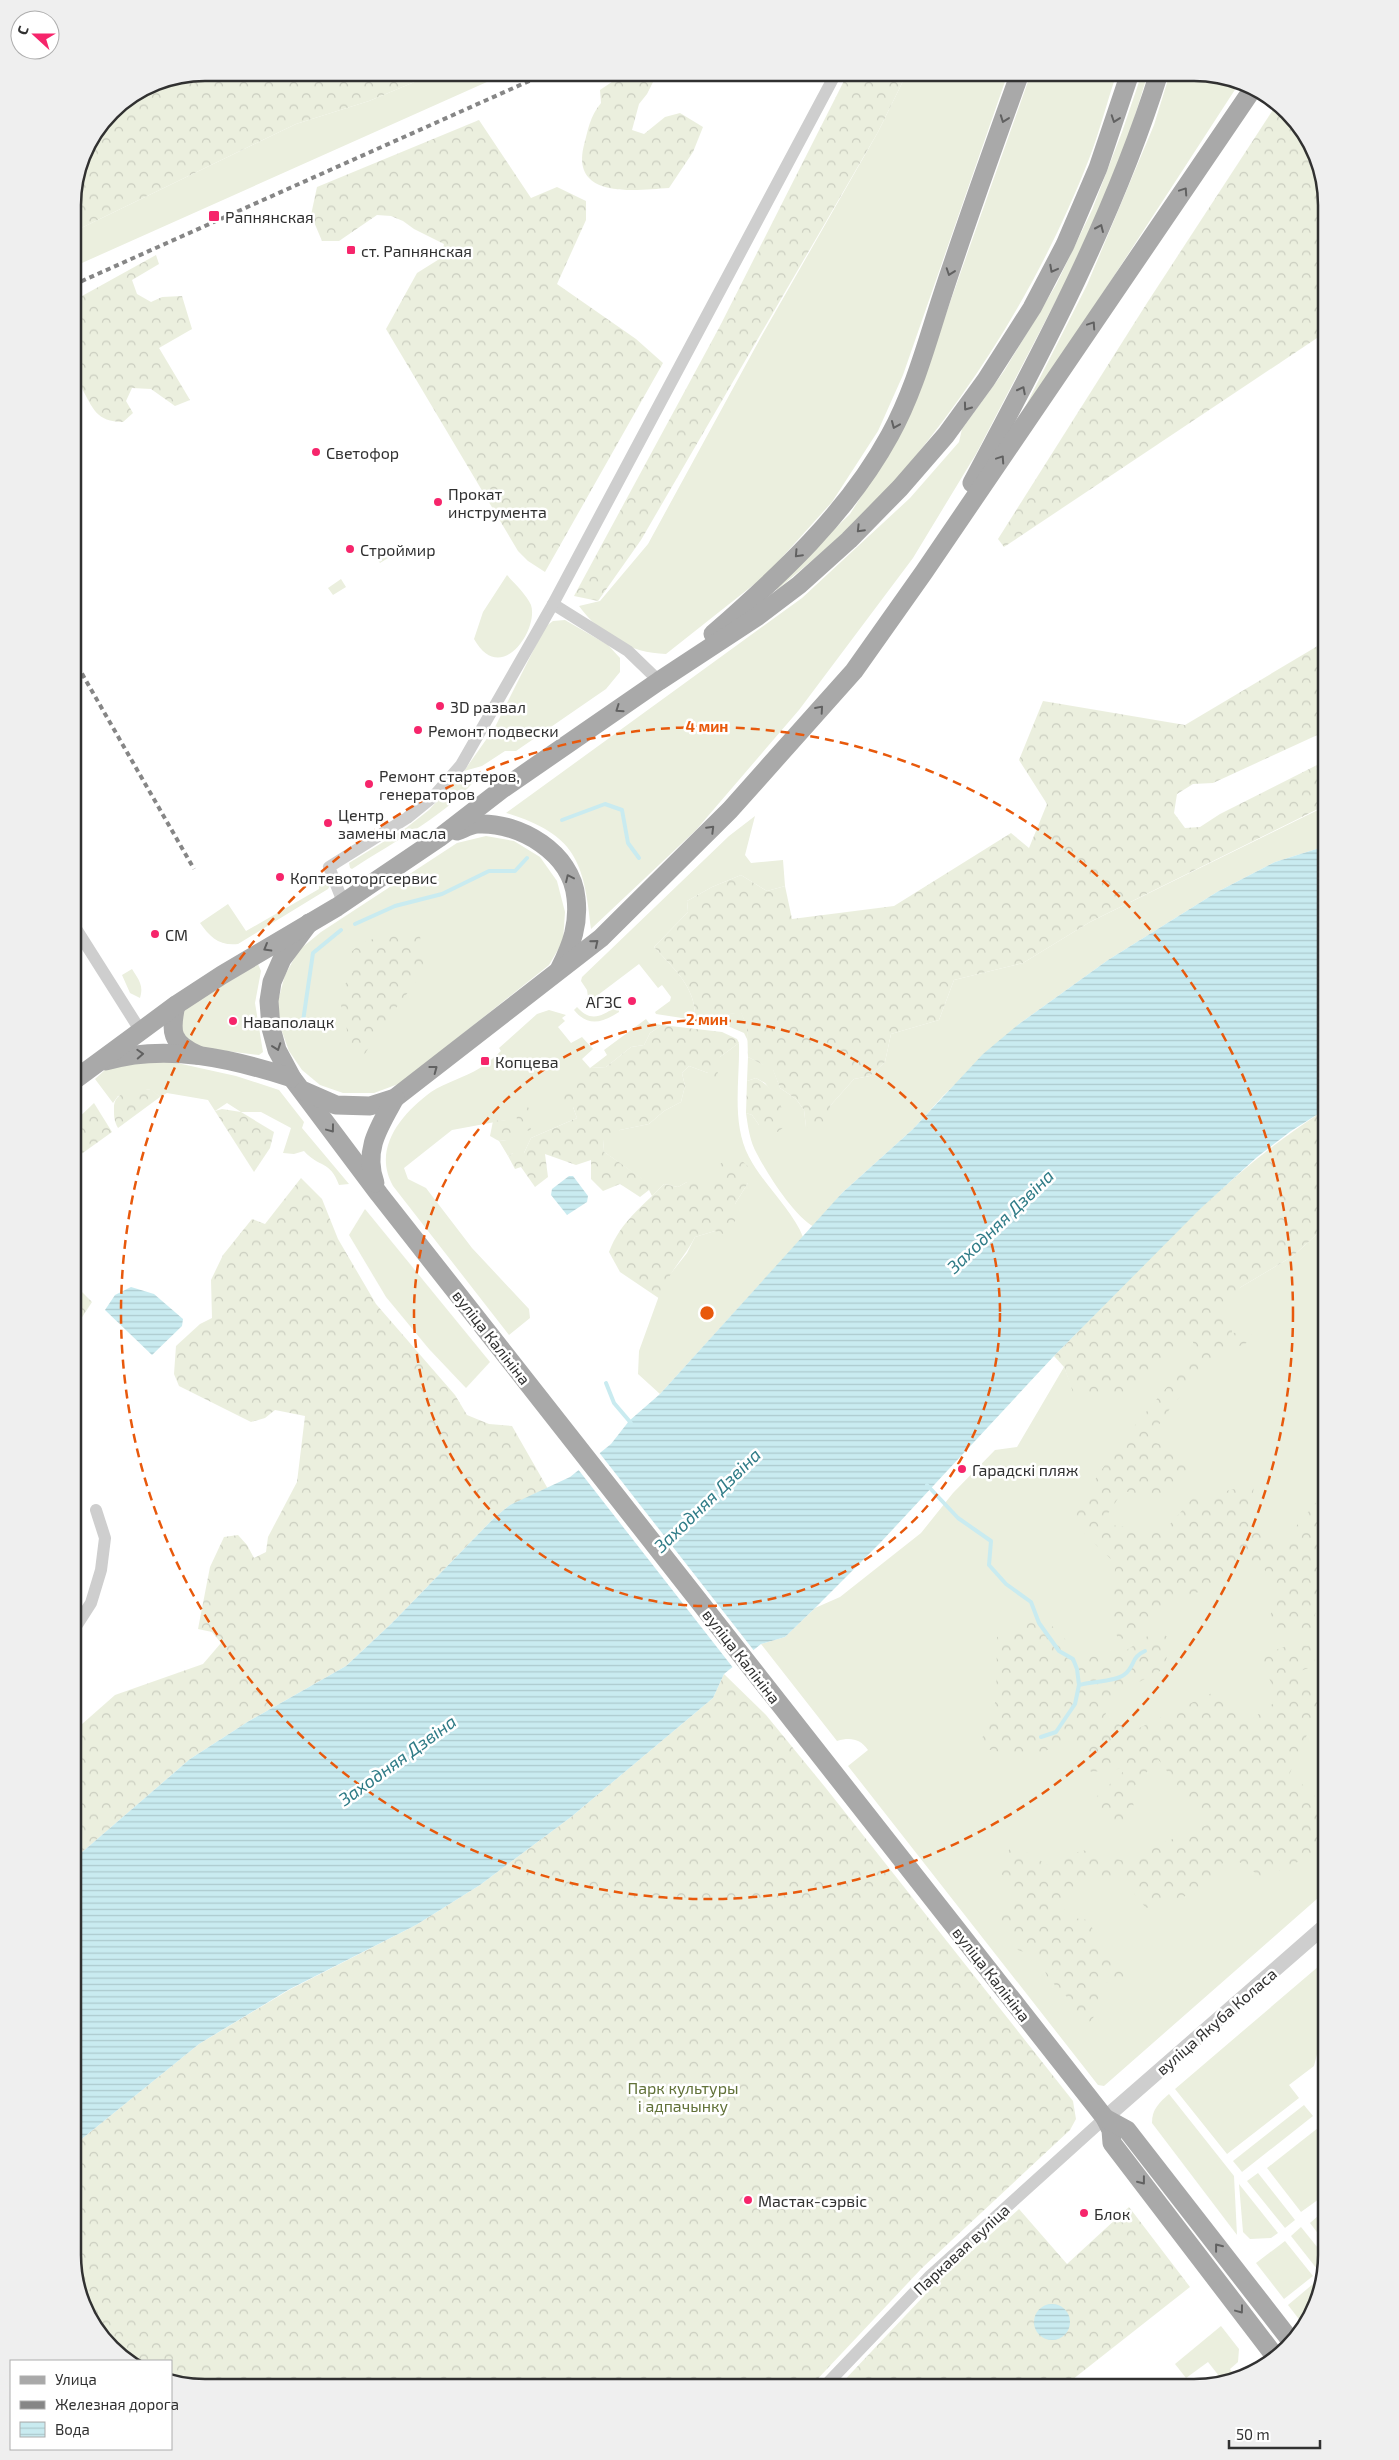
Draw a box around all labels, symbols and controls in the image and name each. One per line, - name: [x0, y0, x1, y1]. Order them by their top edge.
- north arrow: [10, 10, 60, 60]
- text: С: [13, 23, 32, 37]
- one-way arrow: [1000, 114, 1010, 122]
- one-way arrow: [1111, 114, 1121, 123]
- one-way arrow: [1178, 187, 1187, 196]
- place label: Рапнянская: [225, 207, 314, 226]
- marker: Рапнянская: [207, 209, 221, 223]
- one-way arrow: [1093, 224, 1104, 233]
- place label: ст. Рапнянская: [361, 241, 472, 260]
- marker: ст. Рапнянская: [345, 244, 357, 256]
- one-way arrow: [1049, 264, 1059, 273]
- one-way arrow: [946, 267, 956, 276]
- one-way arrow: [1086, 321, 1095, 331]
- one-way arrow: [1016, 386, 1026, 395]
- one-way arrow: [964, 401, 972, 410]
- one-way arrow: [890, 420, 901, 429]
- place label: Светофор: [326, 443, 399, 462]
- marker: Светофор: [310, 446, 322, 458]
- one-way arrow: [995, 456, 1004, 465]
- place label: Прокат инструмента: [448, 484, 547, 522]
- marker: Прокат инструмента: [432, 496, 444, 508]
- one-way arrow: [857, 523, 866, 532]
- place label: Строймир: [360, 540, 436, 559]
- marker: Строймир: [344, 543, 356, 555]
- one-way arrow: [795, 549, 804, 558]
- place label: 3D развал: [450, 697, 526, 716]
- marker: 3D развал: [434, 700, 446, 712]
- one-way arrow: [615, 703, 625, 712]
- one-way arrow: [814, 705, 823, 714]
- text: 4 мин: [686, 717, 728, 735]
- place label: Ремонт подвески: [428, 721, 559, 740]
- marker: Ремонт подвески: [412, 724, 424, 736]
- place label: Ремонт стартеров, генераторов: [379, 766, 520, 803]
- marker: Ремонт стартеров, генераторов: [363, 778, 375, 790]
- place label: Центр замены масла: [338, 805, 446, 842]
- marker: Центр замены масла: [322, 817, 334, 829]
- one-way arrow: [705, 826, 714, 835]
- place label: Коптевоторгсервис: [290, 868, 437, 887]
- marker: Коптевоторгсервис: [274, 871, 286, 883]
- one-way arrow: [564, 874, 575, 883]
- place label: СМ: [165, 925, 188, 944]
- marker: СМ: [149, 928, 161, 940]
- one-way arrow: [589, 940, 598, 949]
- one-way arrow: [264, 942, 273, 952]
- place label: АГЗС: [586, 992, 622, 1011]
- marker: АГЗС: [626, 995, 638, 1007]
- text: 2 мин: [686, 1010, 728, 1028]
- place label: Наваполацк: [243, 1012, 335, 1031]
- marker: Наваполацк: [227, 1015, 239, 1027]
- one-way arrow: [271, 1042, 281, 1050]
- one-way arrow: [136, 1049, 144, 1060]
- place label: Копцева: [495, 1052, 559, 1071]
- marker: Копцева: [479, 1055, 491, 1067]
- one-way arrow: [428, 1066, 437, 1074]
- one-way arrow: [326, 1123, 334, 1132]
- water label: Заходняя Дзвіна: [941, 1164, 1058, 1278]
- street label: вуліца Калініна: [448, 1286, 535, 1389]
- centre of rings: [698, 1304, 716, 1322]
- water label: Заходняя Дзвіна: [648, 1443, 765, 1557]
- place label: Гарадскі пляж: [972, 1460, 1079, 1479]
- marker: Гарадскі пляж: [956, 1463, 968, 1475]
- street label: вуліца Калініна: [698, 1605, 785, 1708]
- water label: Заходняя Дзвіна: [333, 1710, 460, 1811]
- street label: вуліца Калініна: [948, 1923, 1035, 2026]
- street label: вуліца Якуба Коласа: [1152, 1964, 1281, 2079]
- park label: Парк культуры і адпачынку: [628, 2078, 739, 2116]
- one-way arrow: [1136, 2175, 1144, 2184]
- place label: Мастак-сэрвіс: [758, 2191, 867, 2210]
- marker: Мастак-сэрвіс: [742, 2194, 754, 2206]
- street label: Паркавая вуліца: [909, 2200, 1014, 2299]
- place label: Блок: [1094, 2204, 1131, 2223]
- marker: Блок: [1078, 2207, 1090, 2219]
- one-way arrow: [1215, 2244, 1223, 2253]
- one-way arrow: [1235, 2304, 1243, 2313]
- legend: [10, 2360, 172, 2450]
- text: Улица: [55, 2370, 97, 2388]
- text: Железная дорога: [55, 2395, 179, 2413]
- scale bar: [1229, 2418, 1320, 2450]
- text: Вода: [55, 2420, 90, 2438]
- text: 50 m: [1236, 2425, 1270, 2443]

